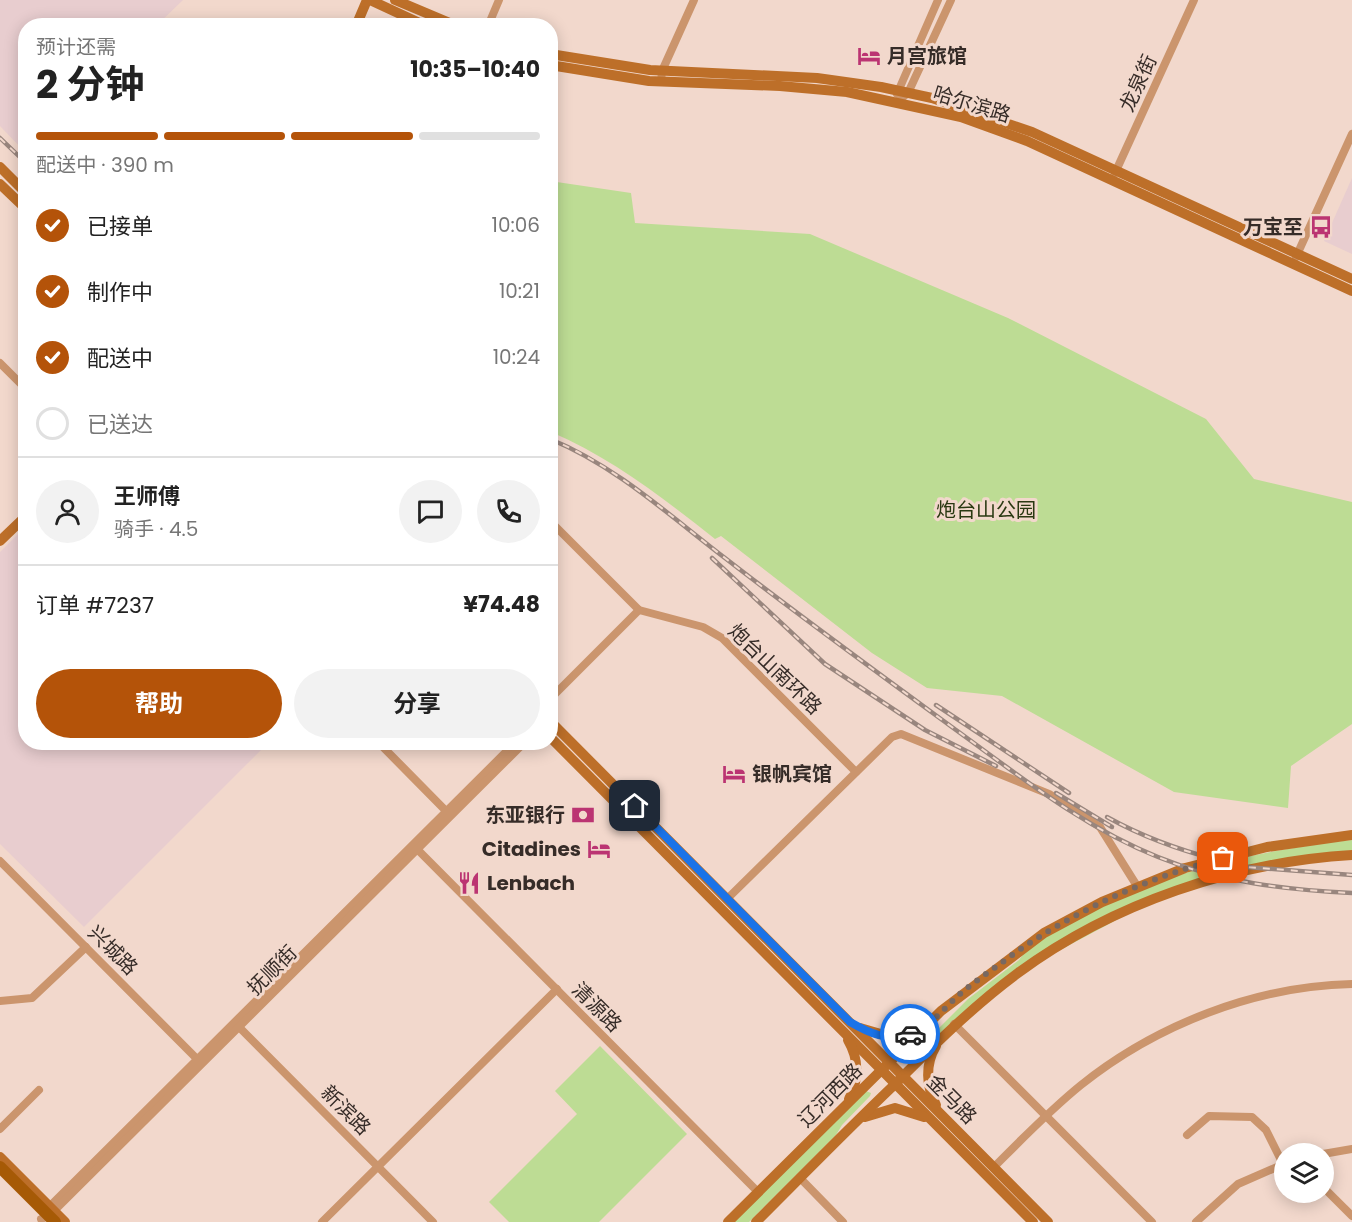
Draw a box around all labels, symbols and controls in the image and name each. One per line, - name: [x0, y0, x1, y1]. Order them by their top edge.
- text: 预计还需: [36, 33, 116, 61]
- place label: 月宫旅馆: [887, 42, 967, 70]
- hotel icon: 月宫旅馆: [856, 43, 882, 69]
- street label: 龙泉街: [1113, 50, 1163, 116]
- text: 10:35–10:40: [410, 54, 540, 85]
- text: 2 分钟: [36, 57, 145, 112]
- street label: 哈尔滨路: [930, 79, 1014, 129]
- text: 配送中 · 390 m: [36, 151, 174, 179]
- icon: check: [36, 209, 69, 242]
- text: 已接单: [87, 211, 153, 242]
- text: 10:06: [492, 211, 540, 239]
- place label: 万宝至: [1243, 213, 1303, 241]
- bus stop icon: 万宝至: [1308, 214, 1334, 240]
- icon: check: [36, 275, 69, 308]
- text: 制作中: [87, 277, 153, 308]
- text: 10:21: [499, 277, 540, 305]
- icon: check: [36, 341, 69, 374]
- text: 配送中: [87, 343, 153, 374]
- text: 10:24: [493, 343, 540, 371]
- text: 已送达: [87, 409, 153, 440]
- button: person: [36, 480, 99, 543]
- button: chat: [399, 480, 462, 543]
- button: phone: [477, 480, 540, 543]
- text: 王师傅: [114, 481, 180, 512]
- park label: 炮台山公园: [936, 496, 1036, 524]
- text: 骑手 · 4.5: [114, 515, 198, 543]
- text: ¥74.48: [463, 589, 540, 620]
- text: 订单 #7237: [36, 590, 154, 621]
- street label: 炮台山南环路: [722, 617, 828, 721]
- button: 帮助: [36, 669, 282, 738]
- button: 分享: [294, 669, 540, 738]
- place label: 银帆宾馆: [752, 760, 832, 788]
- hotel icon: 银帆宾馆: [721, 761, 747, 787]
- pin: [609, 780, 660, 831]
- icon: home: [618, 789, 651, 822]
- place label: 东亚银行: [485, 801, 565, 829]
- bank icon: 东亚银行: [570, 802, 596, 828]
- pin: [1197, 832, 1248, 883]
- place label: Citadines: [482, 835, 581, 863]
- hotel icon: Citadines: [586, 836, 612, 862]
- icon: bag: [1206, 841, 1239, 874]
- place label: Lenbach: [487, 869, 575, 897]
- restaurant icon: Lenbach: [456, 870, 482, 896]
- street label: 兴城路: [82, 919, 144, 981]
- street label: 抚顺街: [241, 939, 303, 1001]
- street label: 清源路: [566, 976, 628, 1038]
- courier: [880, 1004, 940, 1064]
- icon: car: [894, 1018, 927, 1051]
- street label: 辽河西路: [792, 1057, 868, 1133]
- street label: 金马路: [921, 1068, 983, 1130]
- street label: 新滨路: [315, 1079, 377, 1141]
- map controls: [1274, 1143, 1334, 1203]
- button: layers: [1274, 1143, 1334, 1203]

